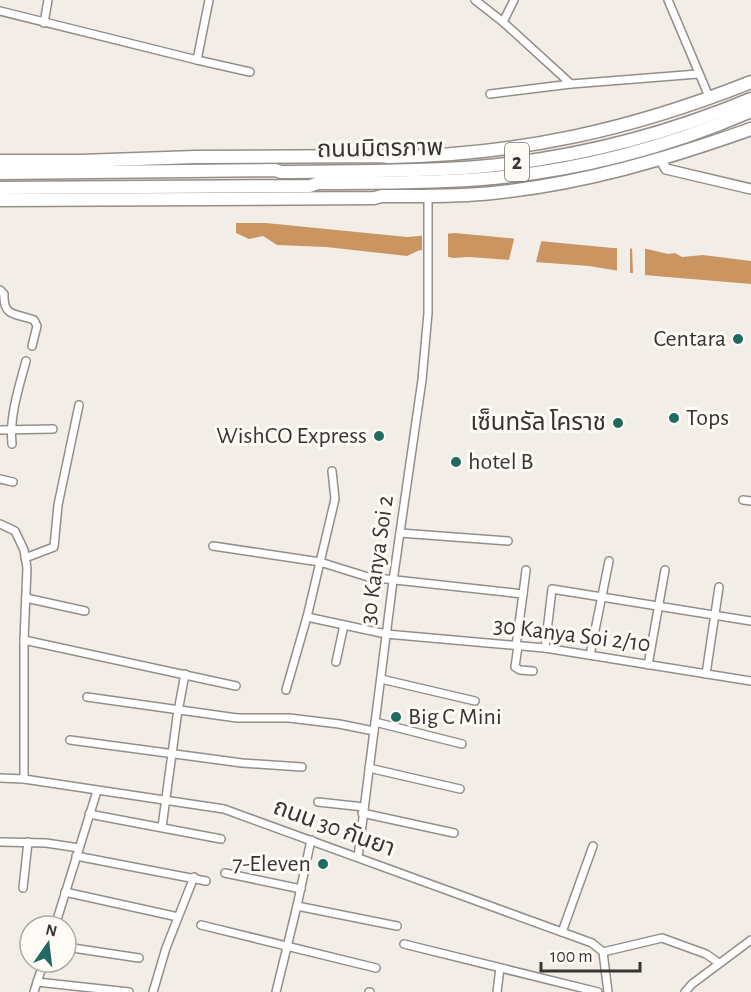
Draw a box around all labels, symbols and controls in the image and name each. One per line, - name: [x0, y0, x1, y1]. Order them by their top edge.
- street label: ถนนมิตรภาพ: [317, 136, 443, 162]
- road number: 2: [505, 143, 529, 181]
- place label: Centara: [653, 327, 726, 351]
- marker: Centara: [731, 332, 745, 346]
- place label: Tops: [686, 406, 729, 430]
- place label: เซ็นทรัล โคราช: [471, 408, 606, 435]
- marker: Tops: [667, 411, 681, 425]
- marker: เซ็นทรัล โคราช: [611, 416, 625, 430]
- place label: WishCO Express: [216, 424, 367, 448]
- marker: WishCO Express: [372, 429, 386, 443]
- place label: hotel B: [468, 450, 533, 474]
- marker: hotel B: [449, 455, 463, 469]
- street label: 30 Kanya Soi 2: [356, 494, 398, 626]
- street label: 30 Kanya Soi 2/10: [492, 613, 652, 657]
- place label: Big C Mini: [408, 705, 502, 729]
- marker: Big C Mini: [389, 710, 403, 724]
- street label: ถนน 30 กันยา: [270, 794, 398, 861]
- place label: 7-Eleven: [233, 852, 311, 876]
- marker: 7-Eleven: [316, 857, 330, 871]
- north arrow: [18, 914, 78, 974]
- text: N: [44, 921, 59, 940]
- scale bar: [541, 935, 640, 973]
- text: 100 m: [550, 948, 593, 966]

